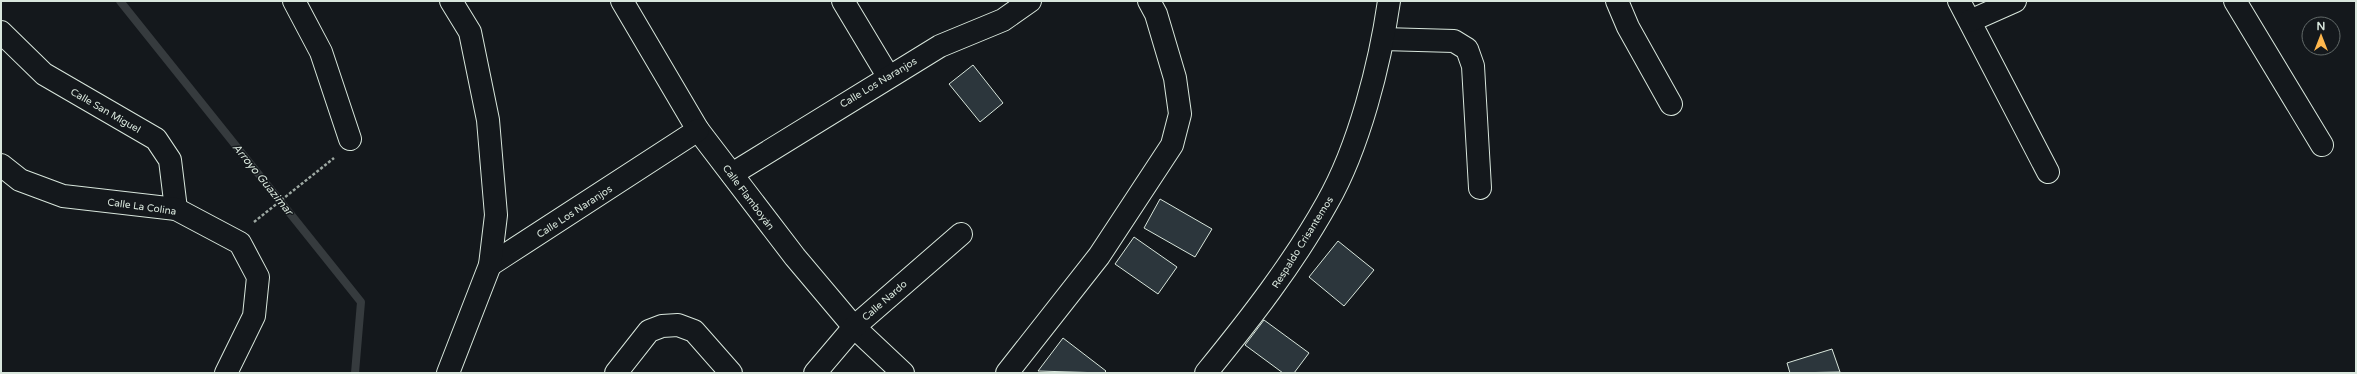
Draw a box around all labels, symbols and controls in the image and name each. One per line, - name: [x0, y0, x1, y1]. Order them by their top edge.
- north arrow: [2301, 16, 2341, 56]
- text: N: [2317, 20, 2325, 33]
- street label: Calle Los Naranjos: [838, 55, 919, 111]
- street label: Calle San Miguel: [68, 86, 143, 136]
- water label: Arroyo Guazimar: [230, 141, 297, 219]
- street label: Calle Flamboyán: [720, 163, 777, 233]
- street label: Calle Los Naranjos: [535, 183, 615, 241]
- street label: Respaldo Crisantemos: [1270, 194, 1336, 291]
- street label: Calle La Colina: [107, 196, 177, 218]
- street label: Calle Nardo: [860, 278, 910, 323]

